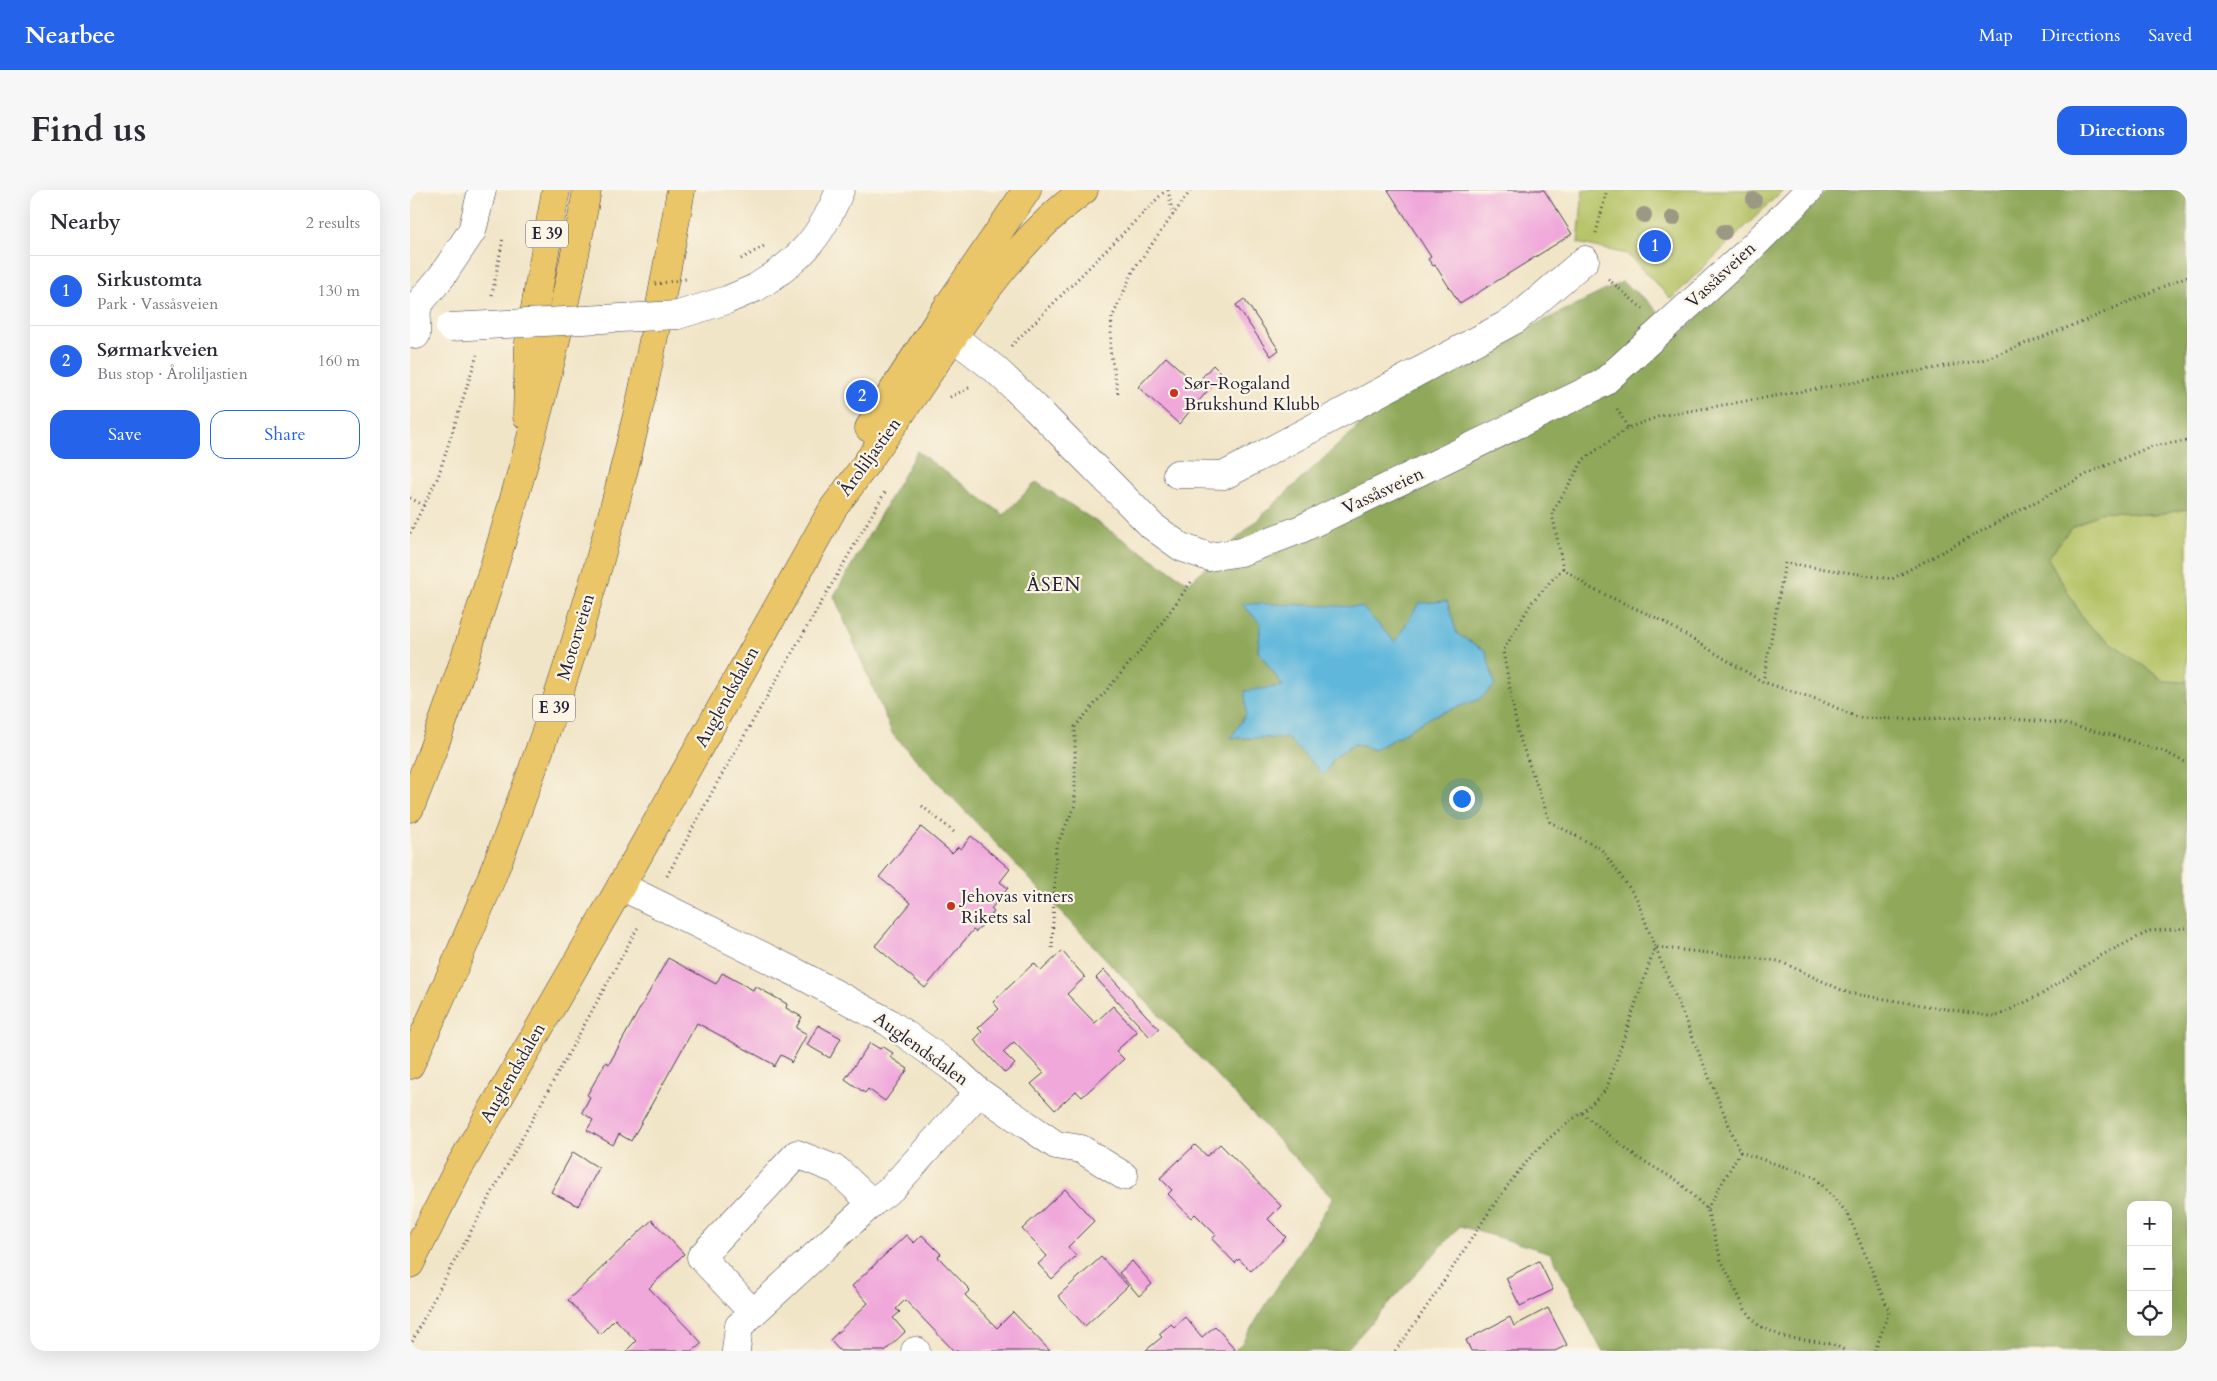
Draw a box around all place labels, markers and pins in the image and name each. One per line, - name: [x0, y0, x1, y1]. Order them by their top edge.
- pin: 1: [1639, 227, 1671, 265]
- place label: Sør-Rogaland Brukshund Klubb: [1184, 371, 1320, 417]
- pin: 2: [846, 377, 878, 415]
- marker: Sør-Rogaland Brukshund Klubb: [1168, 387, 1180, 399]
- place label: Jehovas vitners Rikets sal: [958, 884, 1073, 930]
- marker: Jehovas vitners Rikets sal: [945, 900, 957, 912]

